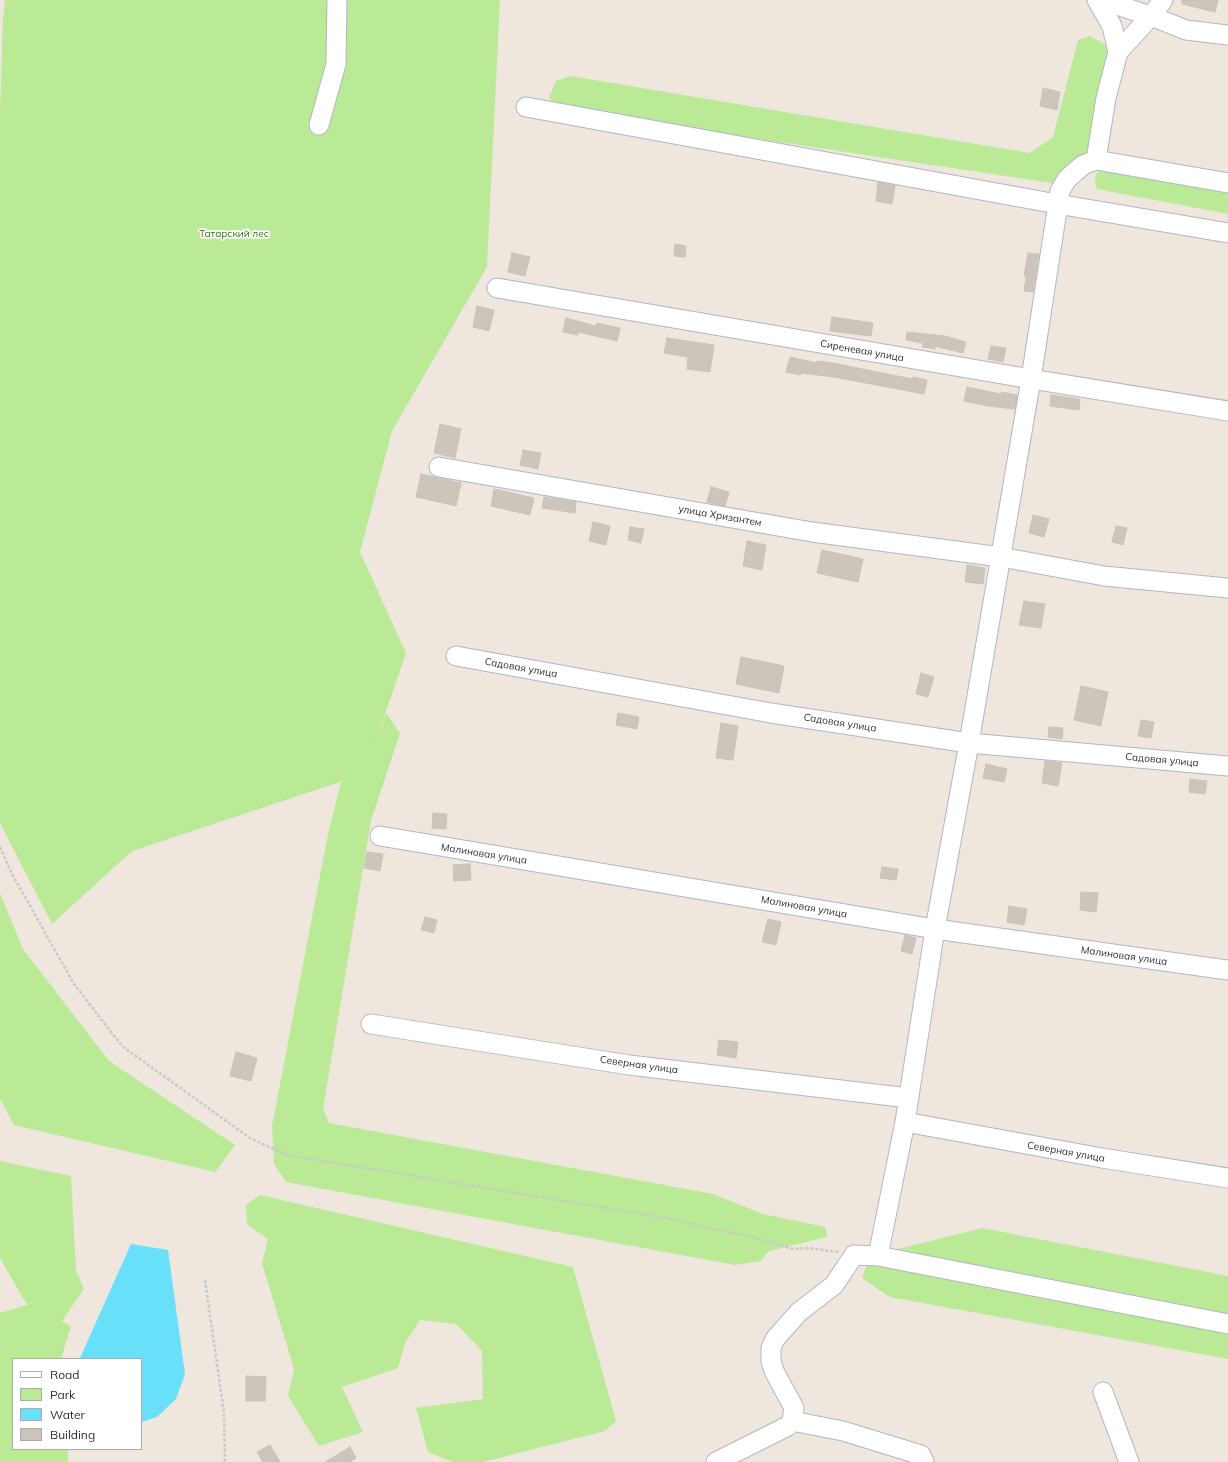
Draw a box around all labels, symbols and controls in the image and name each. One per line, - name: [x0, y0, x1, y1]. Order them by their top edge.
- park label: Татарский лес: [199, 228, 269, 240]
- street label: Сиреневая улица: [819, 338, 905, 364]
- street label: улица Хризантем: [677, 503, 763, 529]
- street label: Садовая улица: [484, 656, 558, 680]
- street label: Садовая улица: [803, 711, 877, 735]
- street label: Садовая улица: [1125, 751, 1199, 769]
- street label: Малиновая улица: [440, 841, 528, 867]
- street label: Малиновая улица: [760, 894, 848, 920]
- street label: Малиновая улица: [1080, 944, 1168, 968]
- street label: Северная улица: [599, 1054, 679, 1076]
- street label: Северная улица: [1026, 1139, 1106, 1165]
- legend: [12, 1358, 142, 1450]
- text: Road: [50, 1367, 79, 1382]
- text: Park: [50, 1387, 75, 1402]
- text: Water: [50, 1407, 85, 1422]
- text: Building: [50, 1427, 95, 1442]

